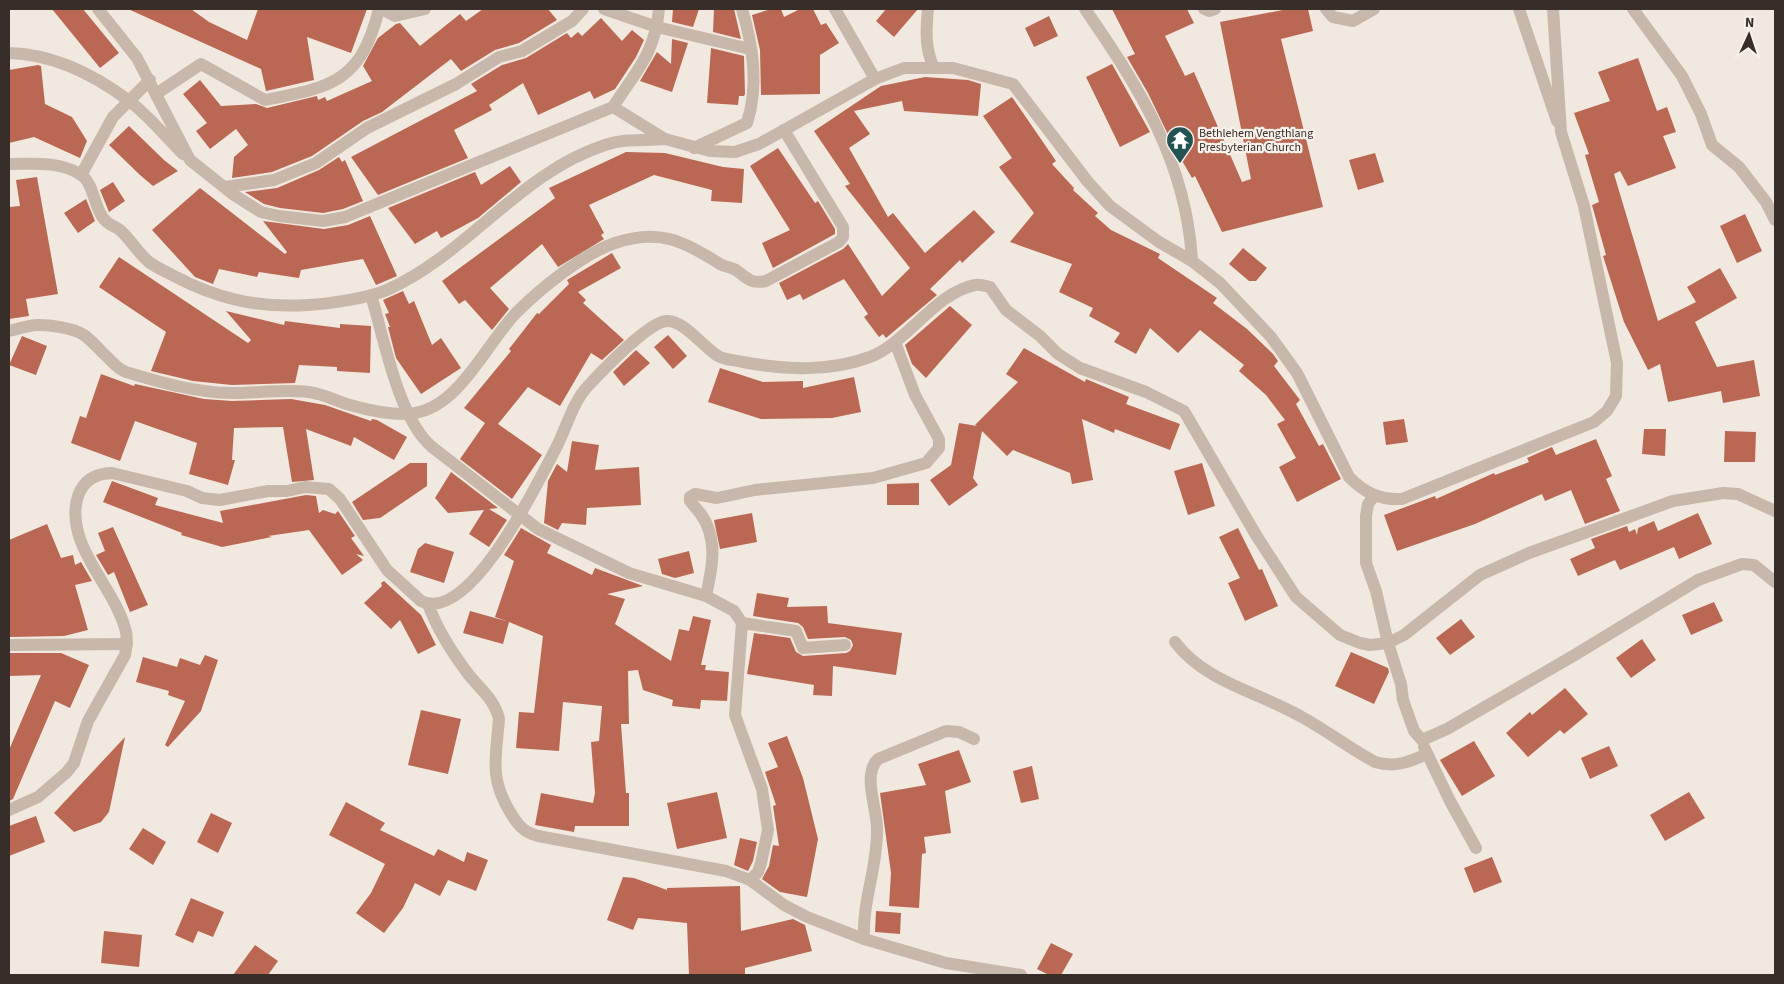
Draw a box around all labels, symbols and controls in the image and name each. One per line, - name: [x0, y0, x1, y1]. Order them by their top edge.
- north arrow: [1724, 10, 1774, 60]
- text: N: [1744, 13, 1755, 33]
- temple icon: Bethlehem Vengthlang Presbyterian Church: [1165, 125, 1195, 164]
- place label: Bethlehem Vengthlang Presbyterian Church: [1199, 125, 1313, 156]

